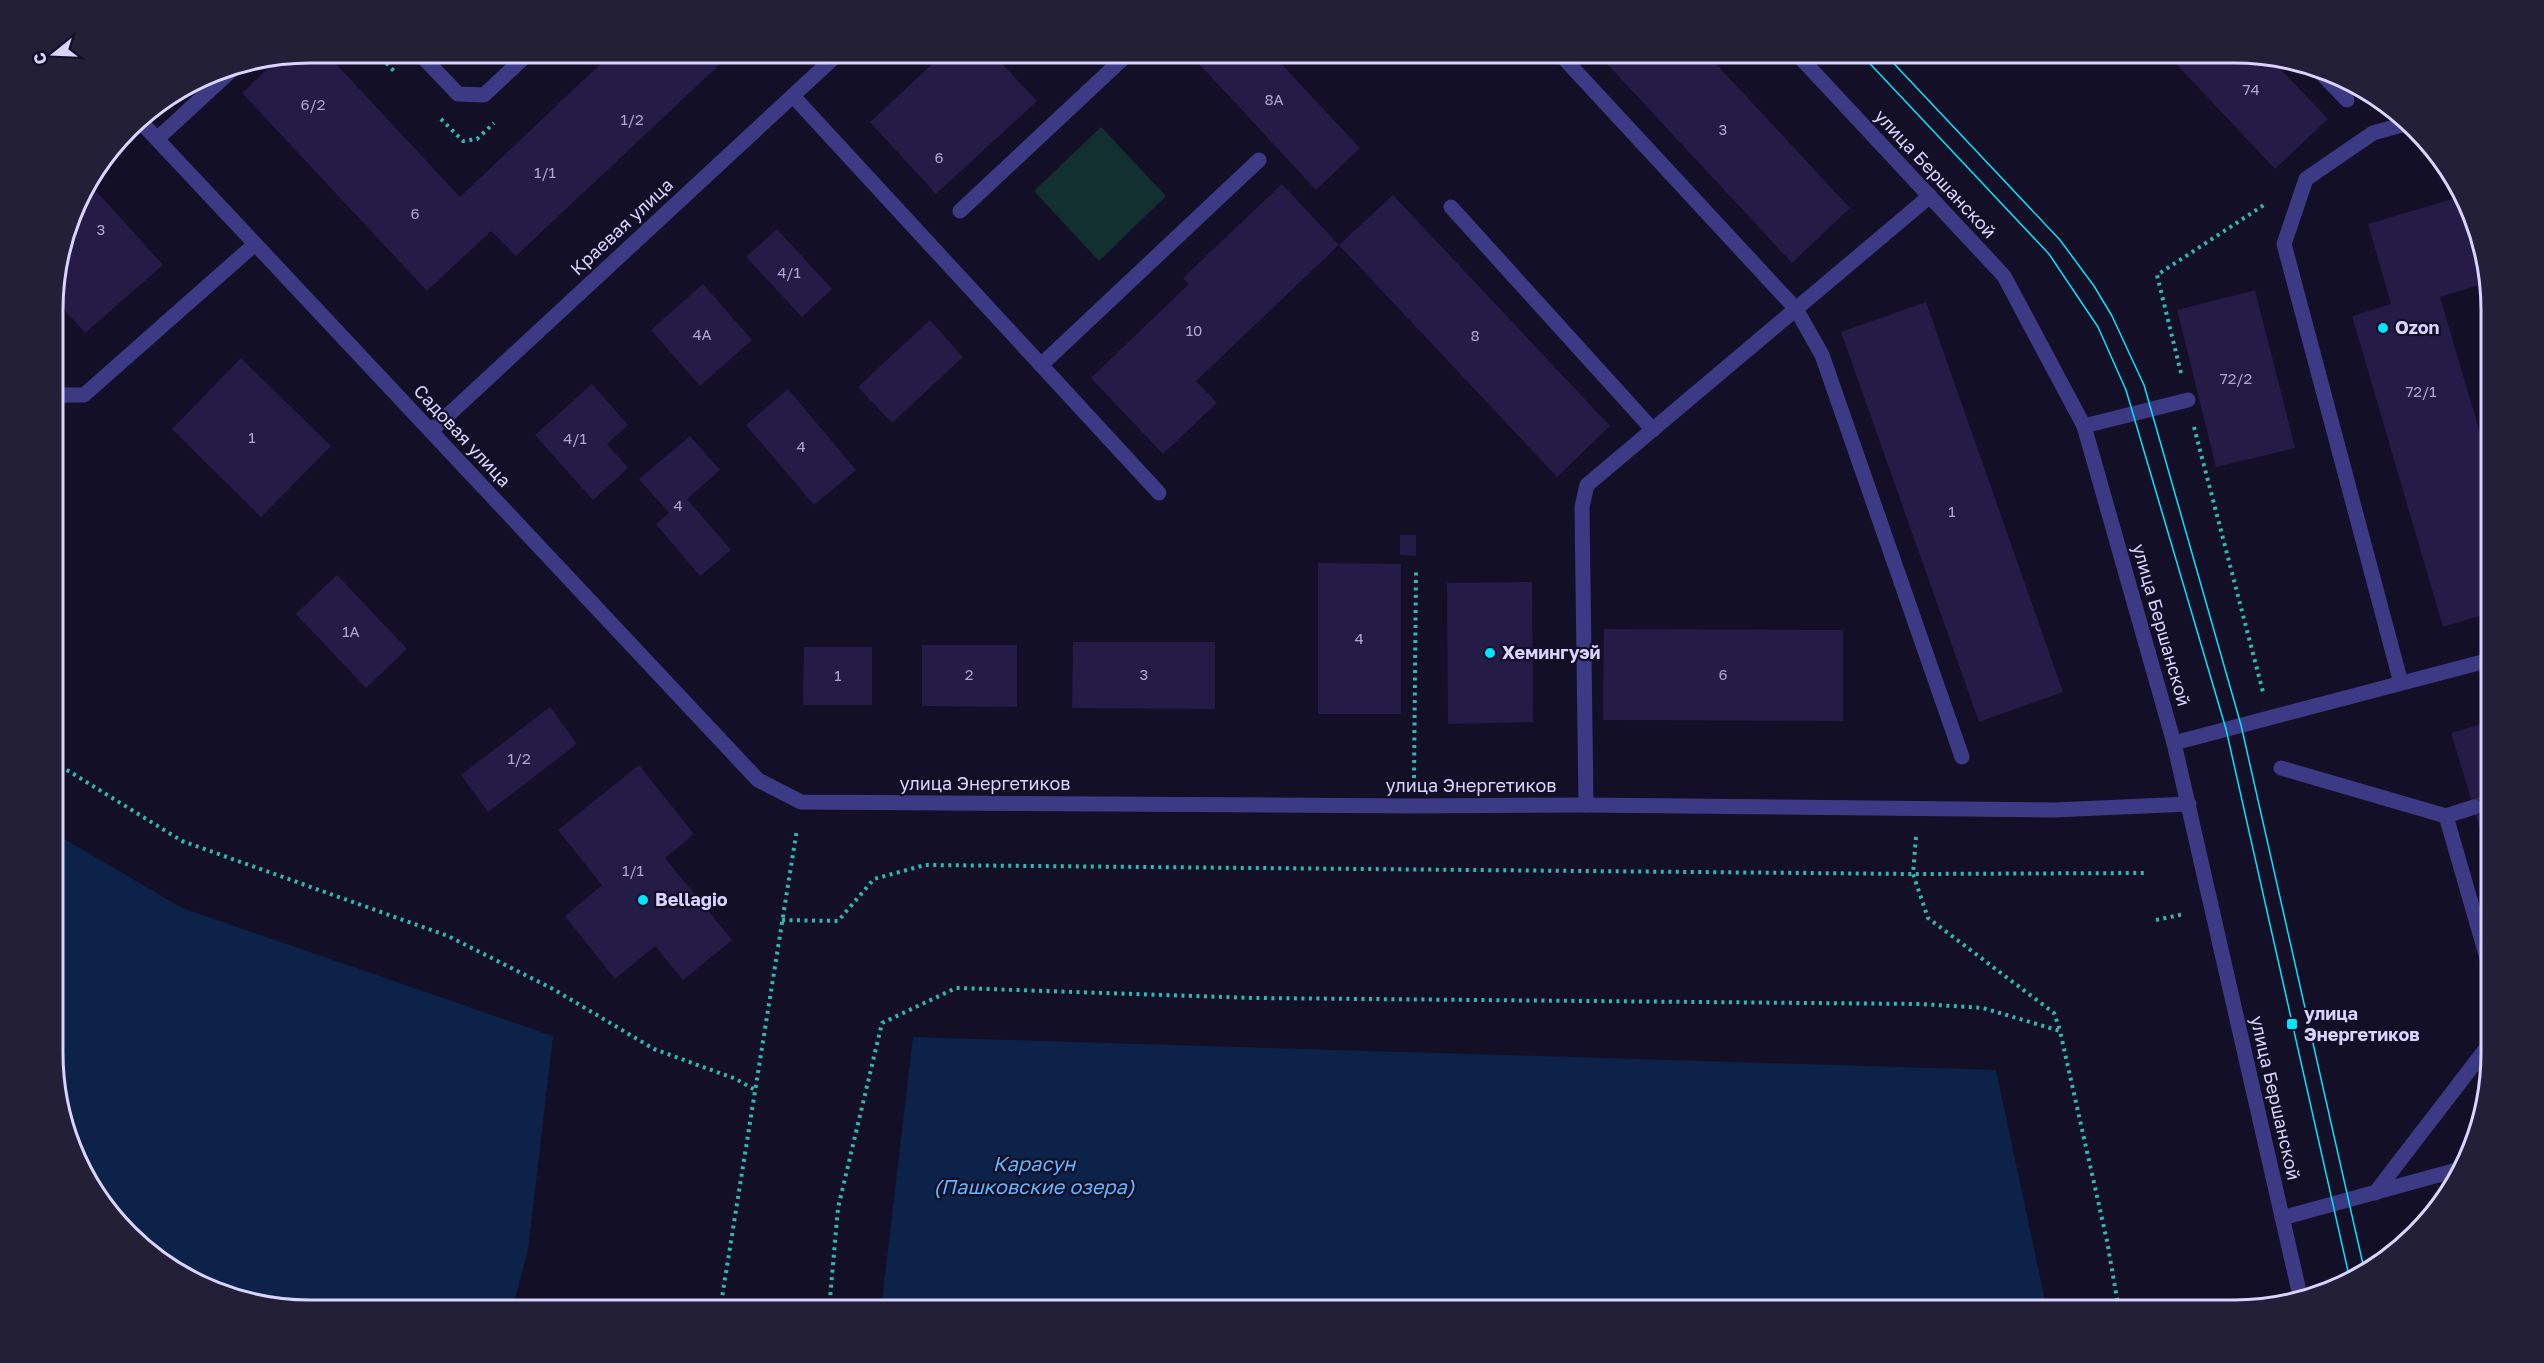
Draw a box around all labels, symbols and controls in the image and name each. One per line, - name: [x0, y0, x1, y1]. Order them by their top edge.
- north arrow: [24, 24, 84, 84]
- text: С: [28, 50, 51, 67]
- house number: 74: [2242, 80, 2260, 98]
- house number: 8А: [1264, 90, 1284, 108]
- house number: 6/2: [301, 95, 325, 113]
- street label: улица Бершанской: [1870, 104, 2001, 242]
- house number: 1/2: [620, 110, 644, 128]
- house number: 3: [1719, 120, 1727, 138]
- house number: 6: [934, 148, 944, 166]
- house number: 1/1: [534, 163, 556, 181]
- street label: Краевая улица: [566, 173, 677, 279]
- house number: 6: [410, 204, 420, 222]
- house number: 3: [97, 220, 105, 238]
- house number: 4/1: [777, 263, 801, 281]
- place label: Ozon: [2395, 316, 2440, 338]
- house number: 10: [1186, 321, 1202, 339]
- marker: Ozon: [2376, 321, 2390, 335]
- house number: 4А: [692, 325, 712, 343]
- house number: 8: [1470, 326, 1480, 344]
- house number: 72/2: [2220, 369, 2252, 387]
- street label: Садовая улица: [410, 380, 516, 491]
- house number: 72/1: [2405, 382, 2437, 400]
- house number: 1: [248, 428, 256, 446]
- house number: 4/1: [563, 429, 587, 447]
- house number: 4: [796, 437, 806, 455]
- house number: 4: [673, 496, 683, 514]
- house number: 1: [1948, 502, 1956, 520]
- street label: улица Бершанской: [2128, 541, 2196, 709]
- house number: 1А: [342, 622, 360, 640]
- house number: 4: [1354, 629, 1364, 647]
- place label: Хемингуэй: [1502, 641, 1601, 663]
- marker: Хемингуэй: [1483, 646, 1497, 660]
- house number: 2: [965, 665, 973, 683]
- house number: 3: [1140, 665, 1148, 683]
- house number: 6: [1718, 665, 1728, 683]
- house number: 1: [834, 666, 842, 684]
- house number: 1/2: [507, 749, 531, 767]
- street label: улица Энергетиков: [899, 772, 1071, 794]
- street label: улица Энергетиков: [1385, 774, 1557, 796]
- house number: 1/1: [622, 861, 644, 879]
- place label: Bellagio: [655, 888, 728, 910]
- marker: Bellagio: [636, 893, 650, 907]
- place label: улица Энергетиков: [2304, 1002, 2420, 1045]
- street label: улица Бершанской: [2246, 1013, 2306, 1182]
- marker: улица Энергетиков: [2285, 1017, 2299, 1031]
- water label: Карасун (Пашковские озера): [934, 1151, 1135, 1198]

